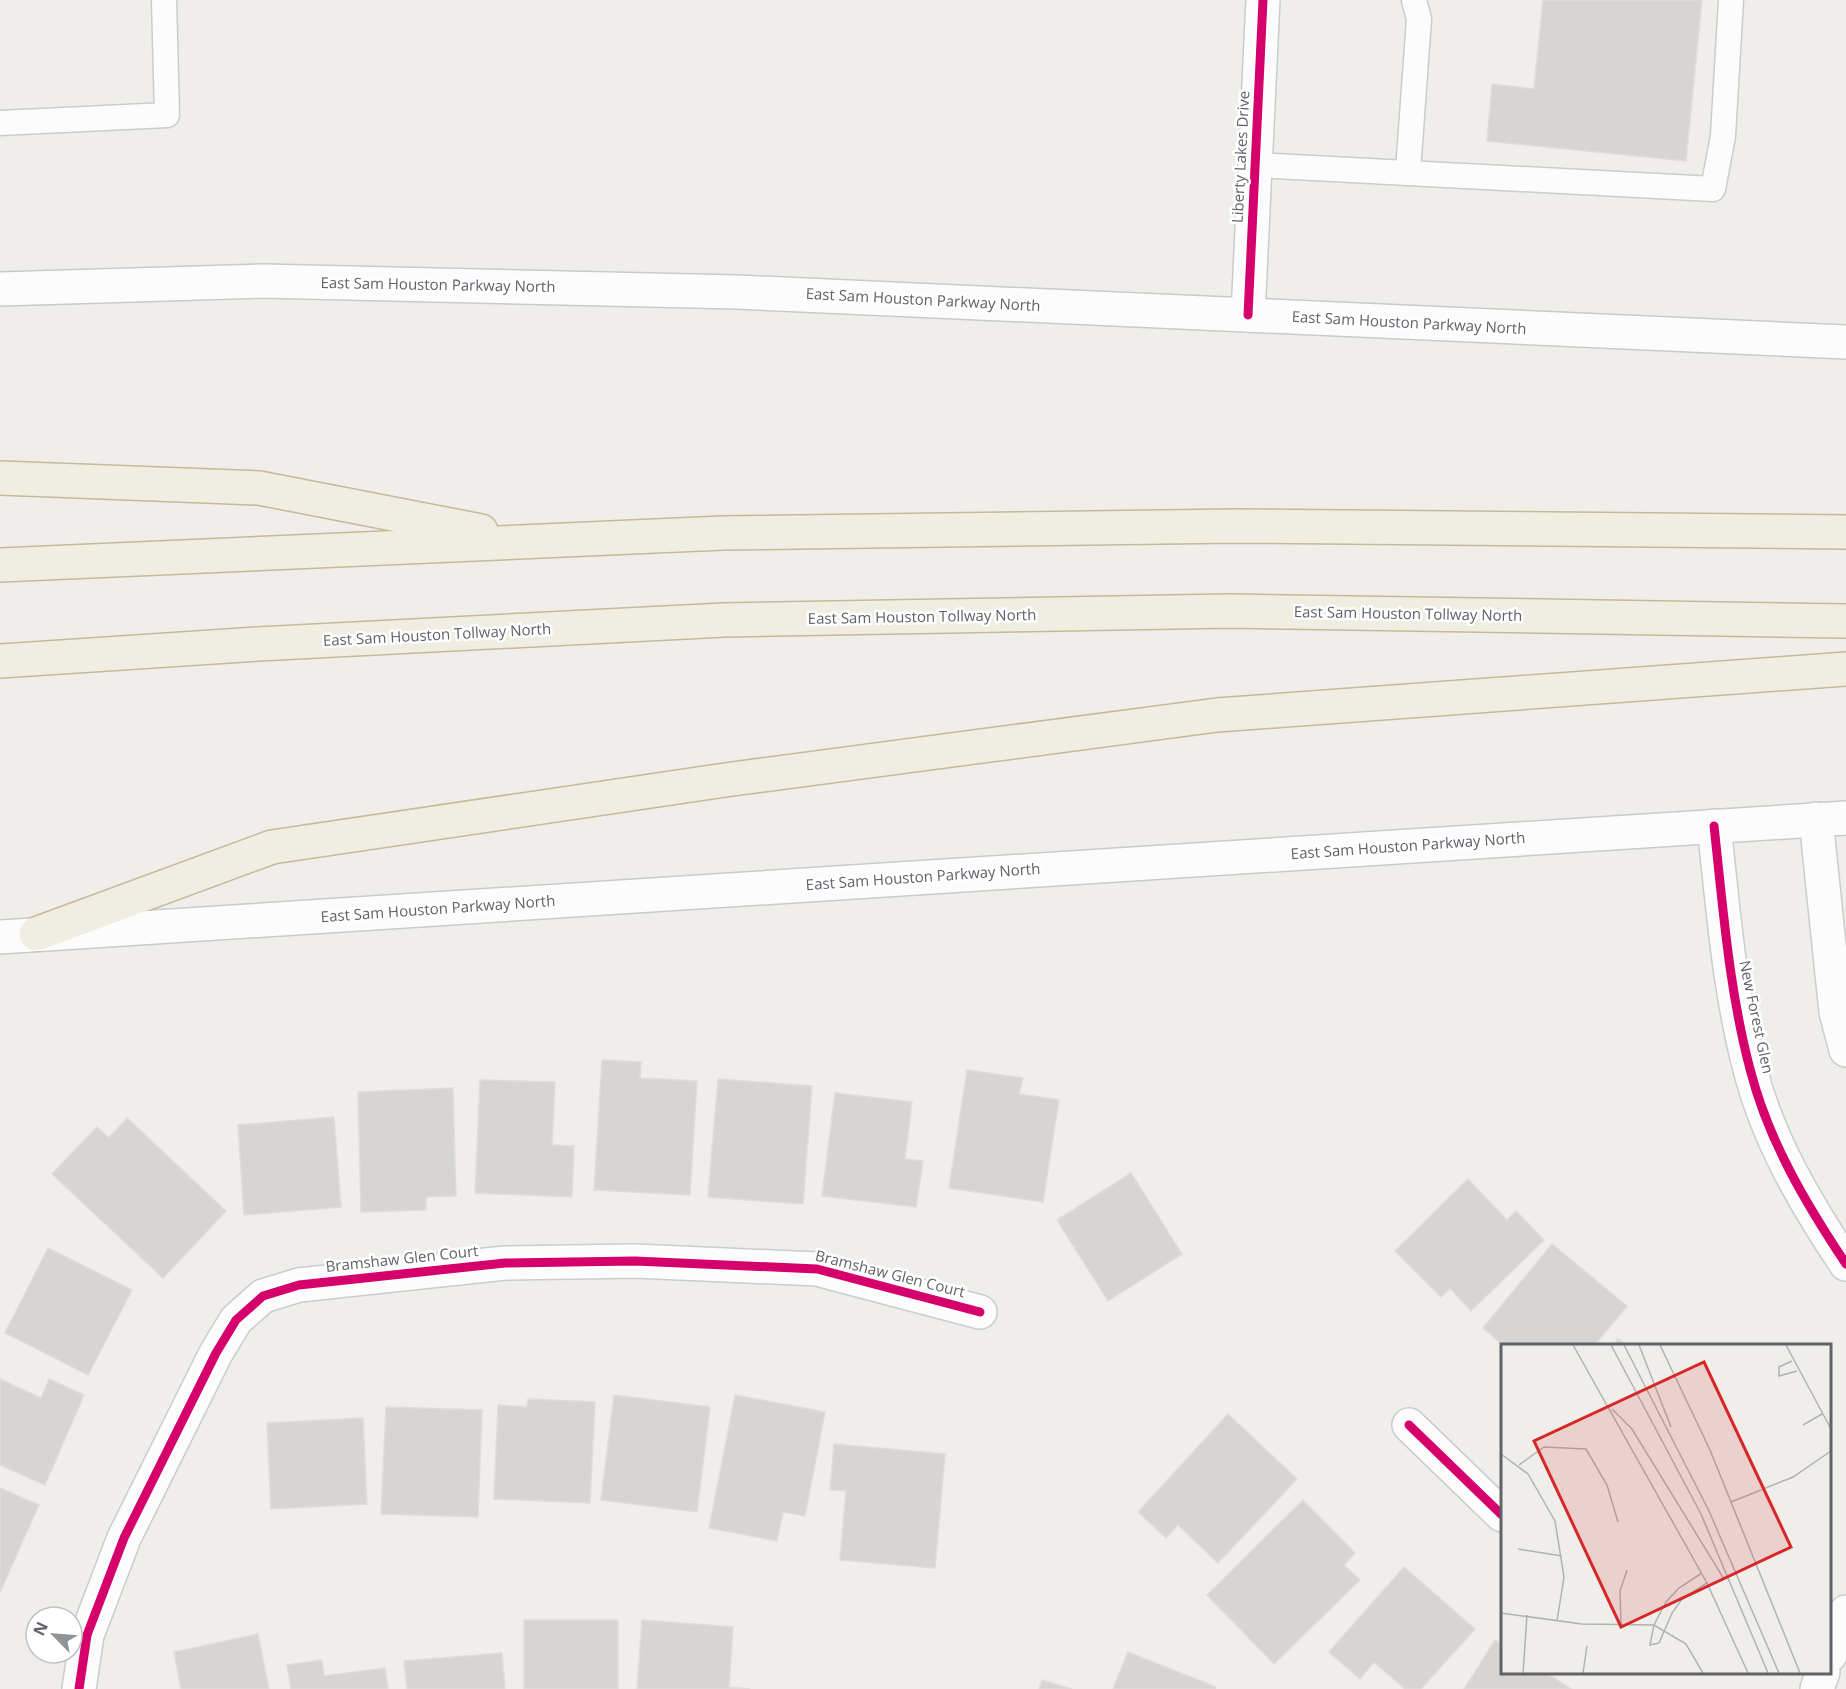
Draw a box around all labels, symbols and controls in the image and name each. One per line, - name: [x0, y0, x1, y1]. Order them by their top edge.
- street label: Liberty Lakes Drive: [1227, 90, 1253, 224]
- street label: East Sam Houston Parkway North: [320, 272, 556, 296]
- street label: East Sam Houston Parkway North: [805, 283, 1041, 315]
- street label: East Sam Houston Parkway North: [1291, 306, 1527, 338]
- street label: East Sam Houston Tollway North: [1294, 601, 1522, 625]
- street label: East Sam Houston Tollway North: [808, 604, 1036, 628]
- street label: East Sam Houston Tollway North: [322, 618, 552, 650]
- street label: East Sam Houston Parkway North: [1290, 827, 1526, 863]
- street label: East Sam Houston Parkway North: [805, 858, 1041, 894]
- street label: East Sam Houston Parkway North: [320, 890, 556, 926]
- street label: New Forest Glen: [1735, 958, 1779, 1075]
- street label: Bramshaw Glen Court: [324, 1240, 479, 1276]
- street label: Bramshaw Glen Court: [813, 1245, 967, 1301]
- inset map: [1501, 1344, 1831, 1674]
- north arrow: [24, 1605, 84, 1665]
- text: N: [28, 1618, 53, 1639]

